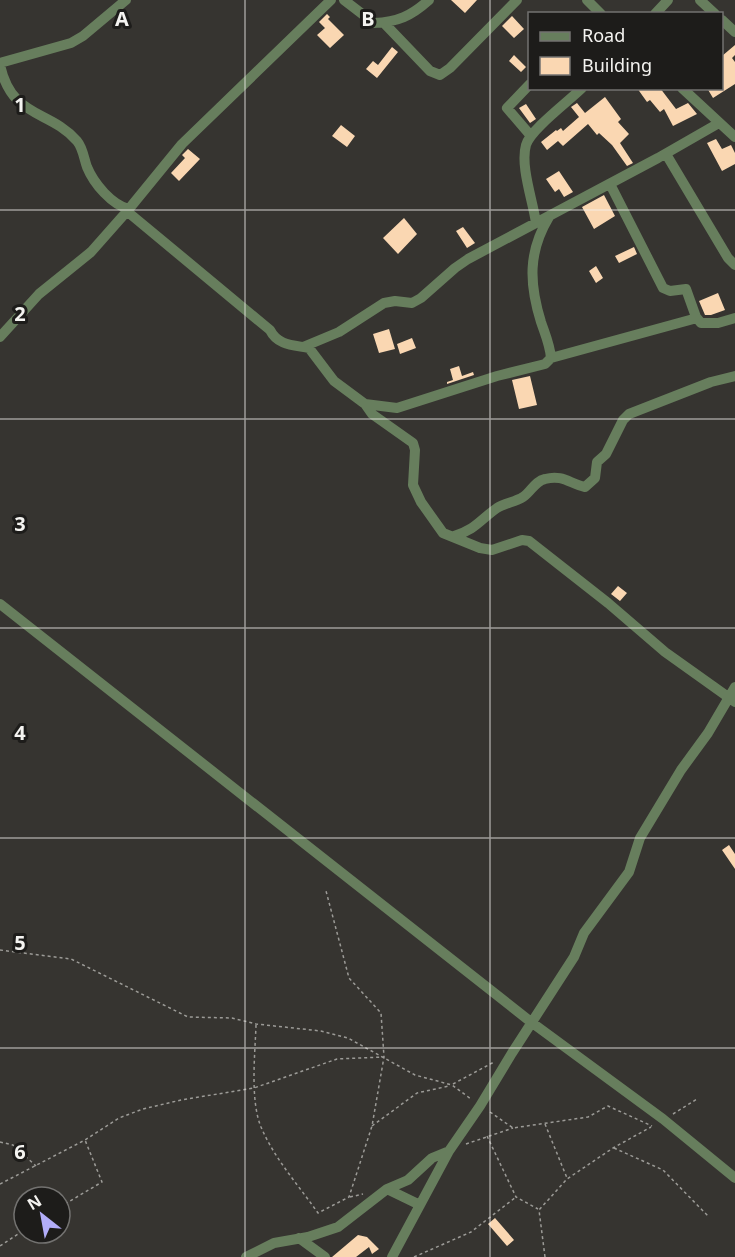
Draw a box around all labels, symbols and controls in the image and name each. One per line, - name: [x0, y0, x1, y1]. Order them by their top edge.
- text: A: [115, 5, 129, 32]
- text: B: [361, 5, 375, 32]
- legend: [528, 12, 723, 90]
- text: Road: [582, 23, 625, 47]
- text: Building: [582, 53, 652, 77]
- text: 1: [14, 91, 26, 118]
- text: 2: [14, 300, 26, 327]
- text: 3: [14, 510, 26, 537]
- text: 4: [14, 719, 26, 746]
- text: 5: [14, 929, 26, 956]
- text: 6: [14, 1138, 26, 1165]
- north arrow: [12, 1185, 72, 1245]
- text: N: [23, 1189, 46, 1215]

